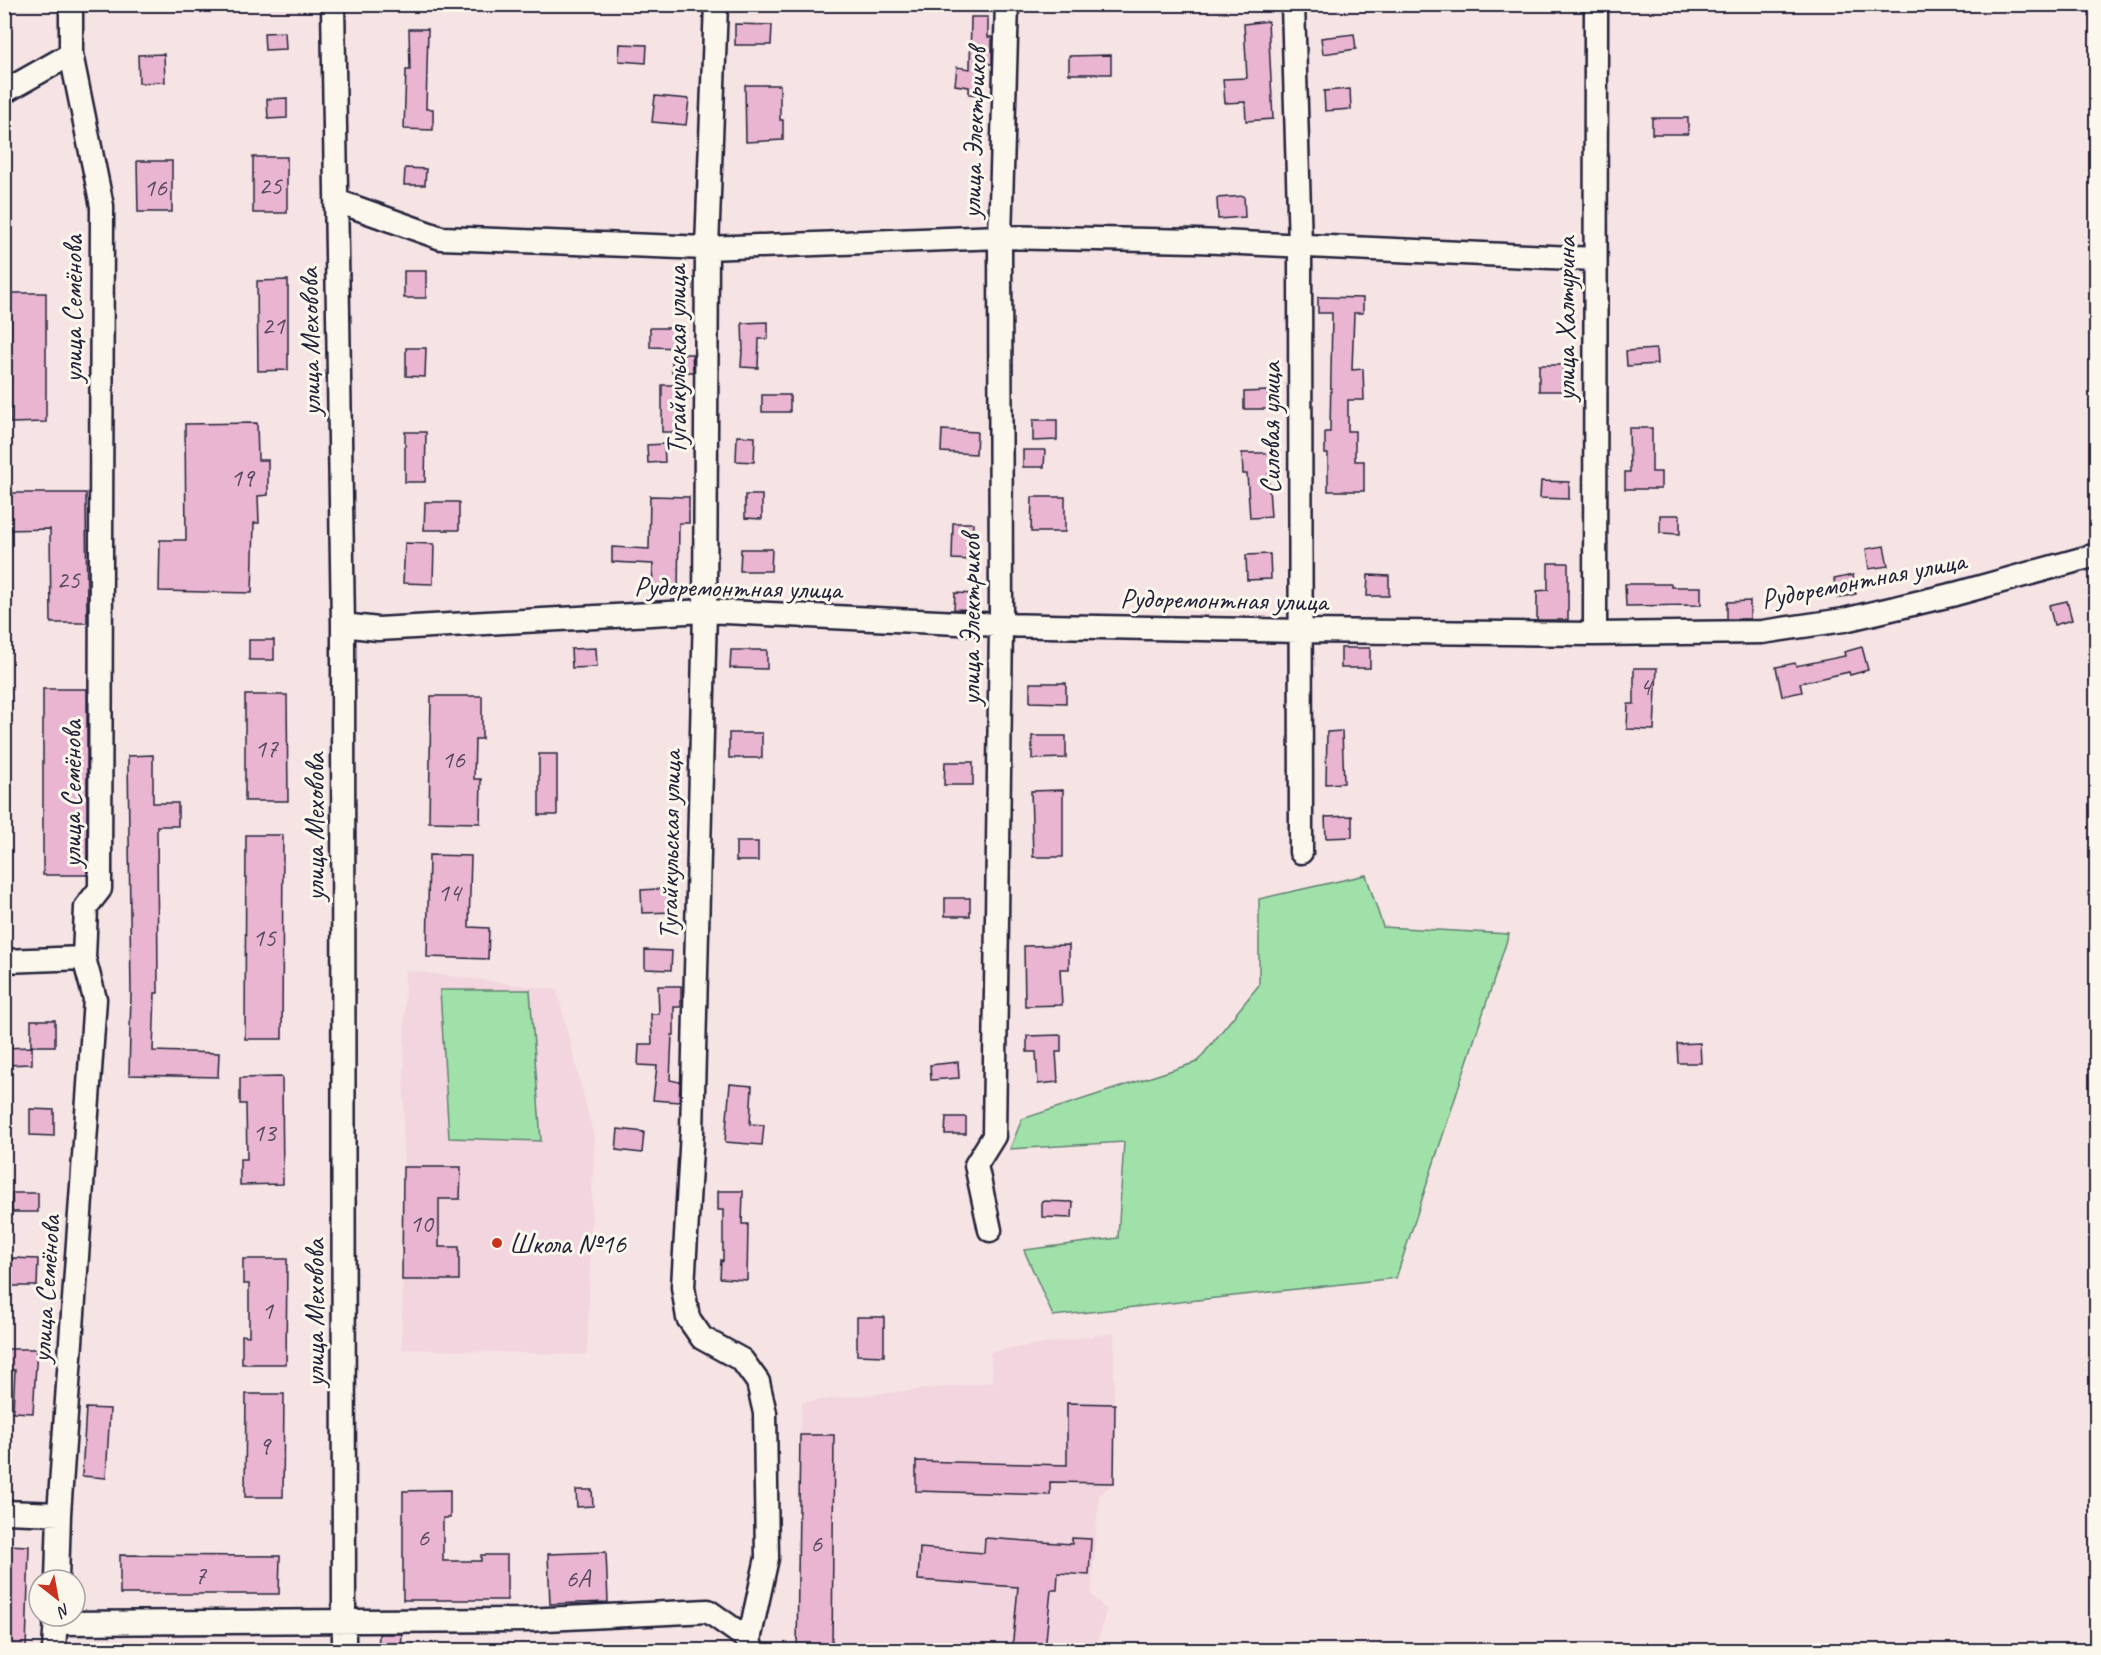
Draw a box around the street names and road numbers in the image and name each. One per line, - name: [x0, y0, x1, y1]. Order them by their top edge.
- street label: улица Электриков: [953, 42, 994, 221]
- street label: улица Семёнова: [55, 233, 90, 385]
- street label: улица Халтурина: [1548, 235, 1583, 403]
- street label: Тугайкульская улица: [659, 263, 694, 455]
- street label: улица Меховова: [291, 266, 328, 418]
- street label: Силовая улица: [1253, 360, 1288, 494]
- street label: улица Электриков: [953, 530, 988, 708]
- street label: Рудоремонтная улица: [1758, 542, 1971, 616]
- street label: Рудоремонтная улица: [634, 568, 845, 607]
- street label: Рудоремонтная улица: [1120, 580, 1331, 619]
- street label: улица Семёнова: [54, 718, 89, 870]
- street label: Тугайкульская улица: [650, 747, 689, 940]
- street label: улица Меховова: [297, 751, 332, 903]
- street label: улица Семёнова: [23, 1212, 68, 1366]
- street label: улица Меховова: [297, 1237, 332, 1389]

